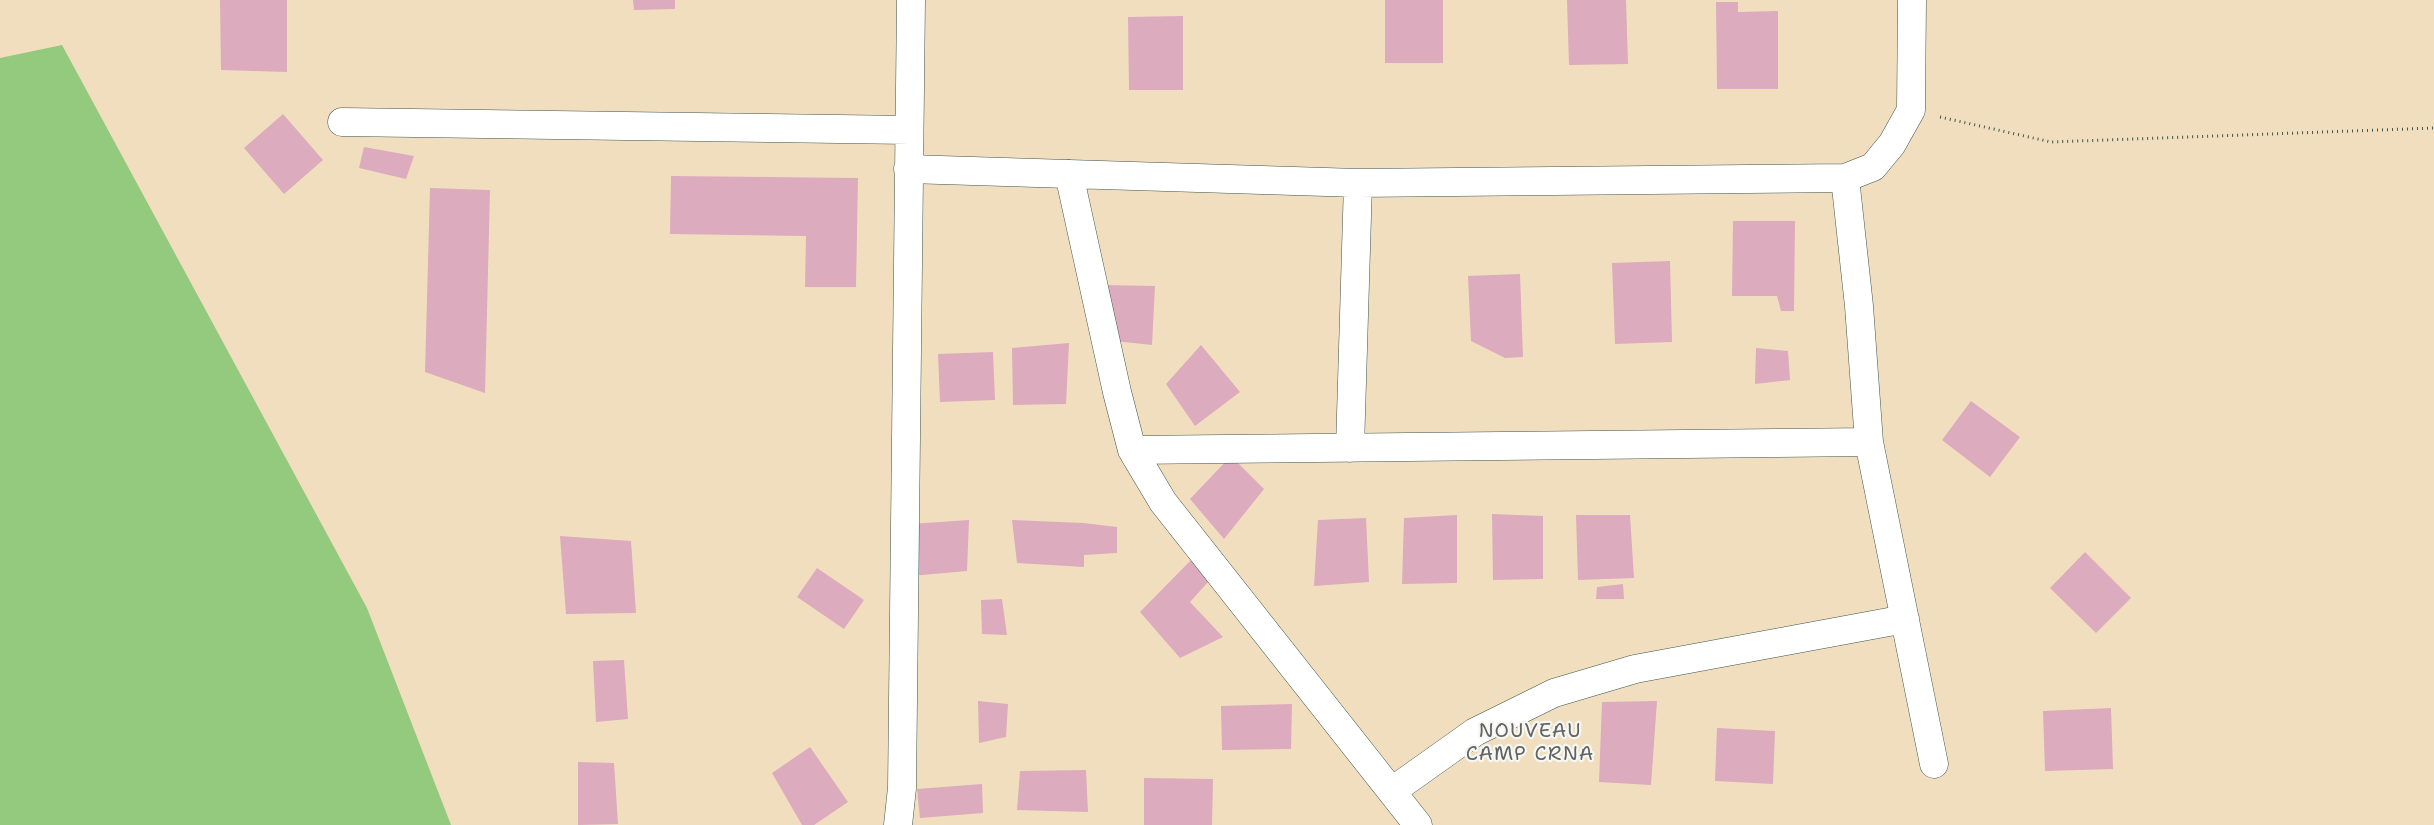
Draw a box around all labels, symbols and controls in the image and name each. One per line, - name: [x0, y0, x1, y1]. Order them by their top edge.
- district label: NOUVEAU CAMP CRNA: [1465, 720, 1595, 767]

